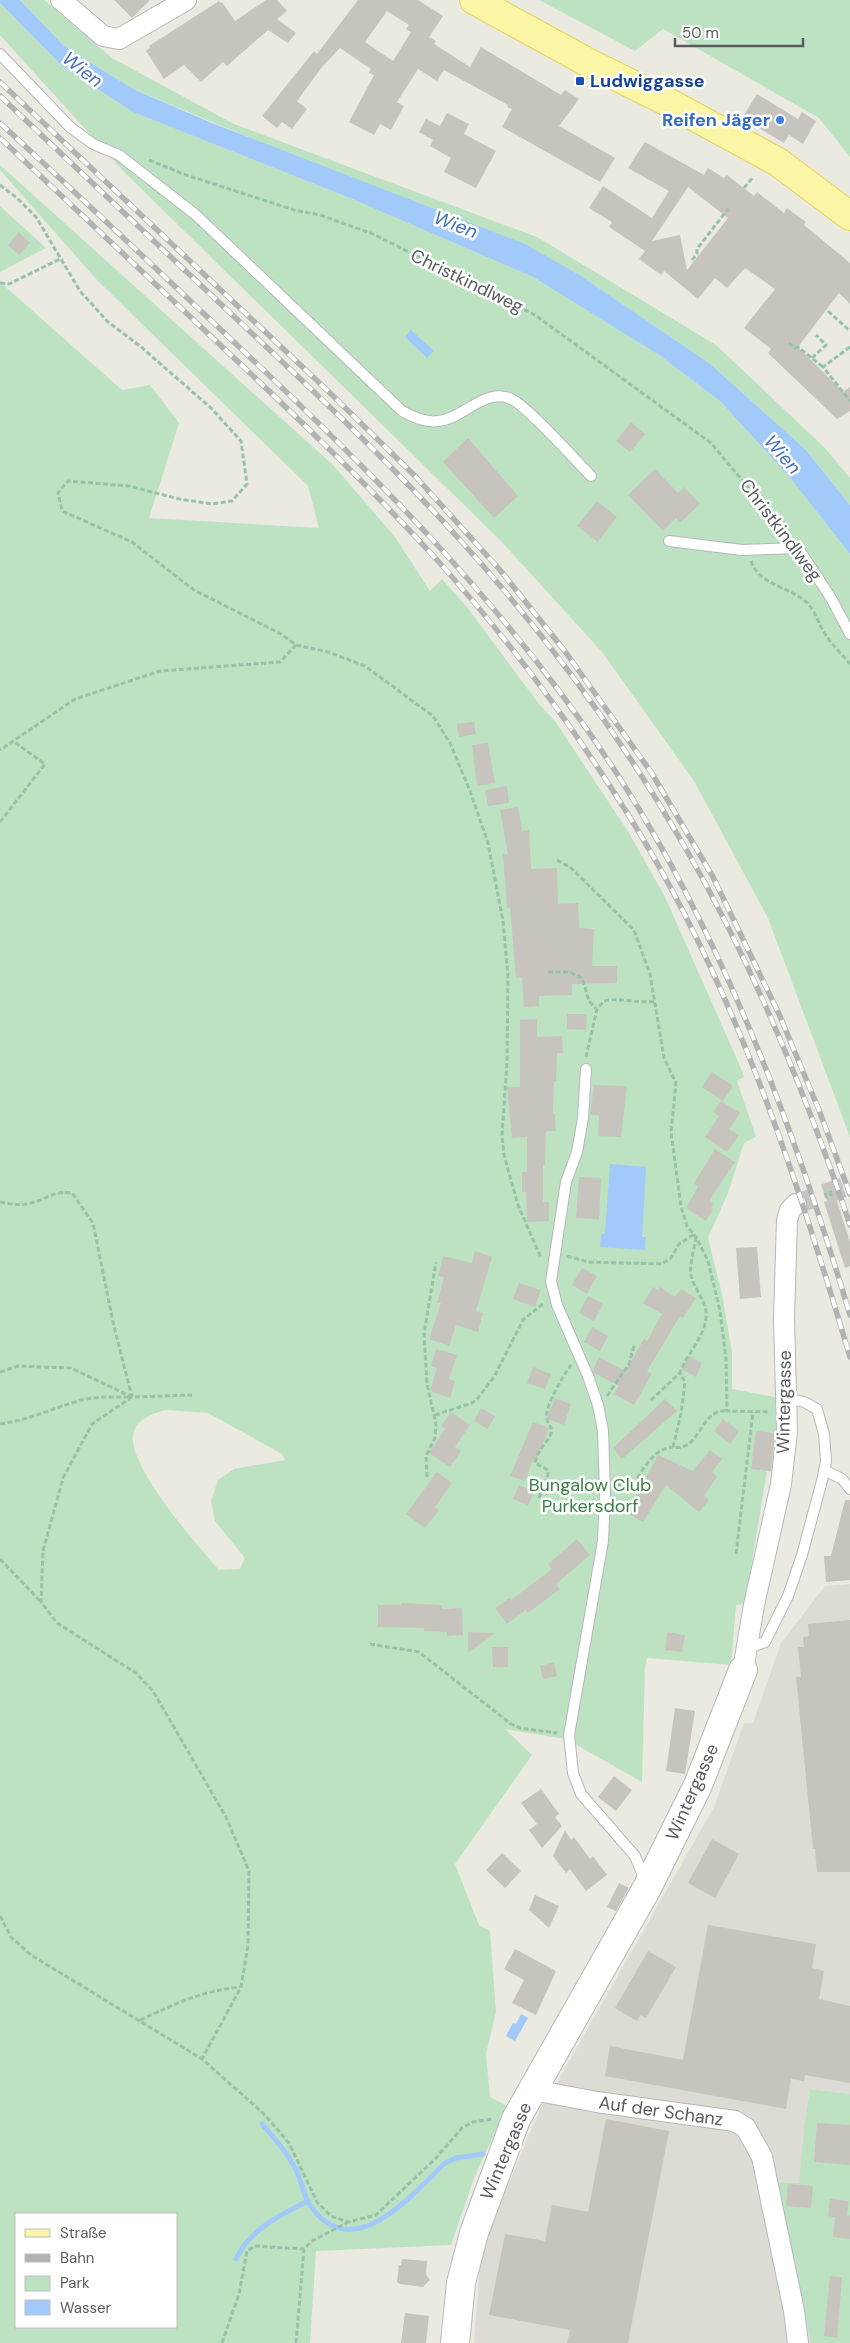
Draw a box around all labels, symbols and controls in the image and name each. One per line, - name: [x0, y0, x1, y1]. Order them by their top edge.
- scale bar: [675, 15, 802, 47]
- text: 50 m: [682, 23, 719, 43]
- water label: Wien: [57, 46, 108, 93]
- place label: Ludwiggasse: [590, 69, 705, 93]
- marker: Ludwiggasse: [574, 75, 586, 87]
- place label: Reifen Jäger: [662, 108, 770, 132]
- marker: Reifen Jäger: [774, 114, 786, 126]
- water label: Wien: [430, 205, 481, 244]
- street label: Christkindlweg: [407, 243, 527, 319]
- water label: Wien: [759, 429, 807, 479]
- street label: Christkindlweg: [735, 474, 827, 586]
- street label: Wintergasse: [771, 1350, 797, 1454]
- park label: Bungalow Club Purkersdorf: [529, 1473, 651, 1518]
- street label: Wintergasse: [660, 1740, 724, 1844]
- street label: Auf der Schanz: [597, 2090, 725, 2132]
- street label: Wintergasse: [475, 2099, 537, 2203]
- legend: [15, 2213, 178, 2328]
- text: Straße: [60, 2223, 107, 2243]
- text: Bahn: [60, 2248, 94, 2268]
- text: Park: [60, 2273, 90, 2293]
- text: Wasser: [60, 2298, 112, 2318]

